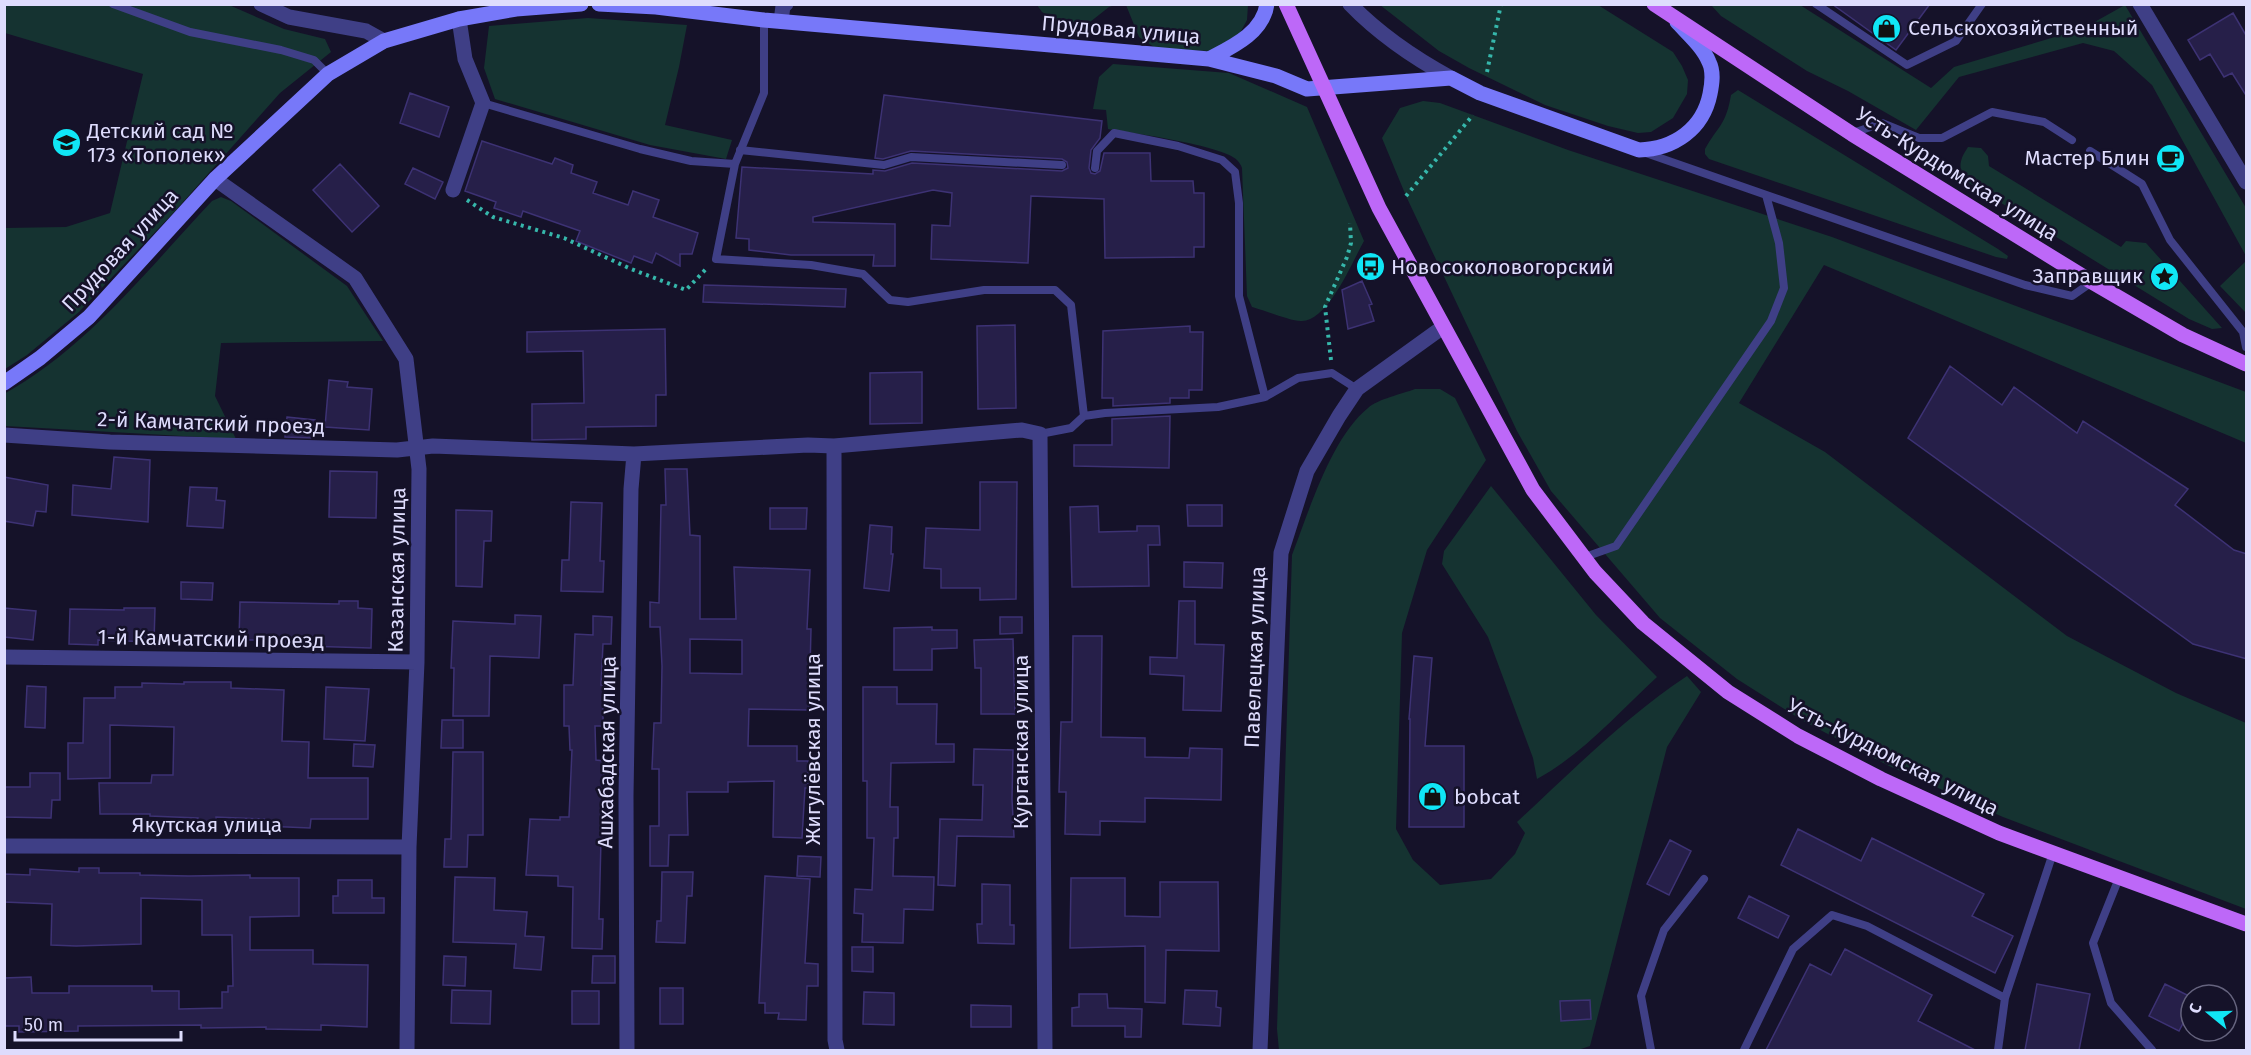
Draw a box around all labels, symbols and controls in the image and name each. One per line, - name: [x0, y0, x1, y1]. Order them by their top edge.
- street label: Прудовая улица: [1041, 10, 1201, 50]
- shop icon: Сельскохозяйственный: [1871, 12, 1903, 44]
- place label: Сельскохозяйственный: [1908, 15, 2138, 41]
- street label: Усть-Курдюмская улица: [1851, 101, 2063, 247]
- place label: Детский сад № 173 «Тополек»: [86, 118, 234, 168]
- school or university icon: Детский сад № 173 «Тополек»: [50, 127, 82, 159]
- cafe icon: Мастер Блин: [2155, 142, 2187, 174]
- place label: Мастер Блин: [2025, 145, 2150, 171]
- street label: Прудовая улица: [56, 183, 184, 317]
- bus stop icon: Новосоколовогорский: [1354, 251, 1386, 283]
- place label: Новосоколовогорский: [1391, 254, 1614, 280]
- place icon: Заправщик: [2148, 260, 2180, 292]
- place label: Заправщик: [2032, 263, 2143, 289]
- street label: 2-й Камчатский проезд: [97, 406, 325, 440]
- street label: Казанская улица: [383, 487, 411, 653]
- street label: Павелецкая улица: [1239, 566, 1271, 748]
- street label: 1-й Камчатский проезд: [98, 624, 324, 654]
- street label: Жигулёвская улица: [800, 653, 826, 845]
- street label: Ашхабадская улица: [592, 655, 622, 849]
- street label: Курганская улица: [1008, 655, 1034, 829]
- street label: Усть-Курдюмская улица: [1783, 692, 2003, 822]
- shop icon: bobcat: [1417, 781, 1449, 813]
- place label: bobcat: [1454, 784, 1520, 810]
- street label: Якутская улица: [132, 812, 282, 838]
- north arrow: [2179, 983, 2239, 1043]
- text: С: [2185, 1000, 2206, 1016]
- scale bar: [15, 1004, 182, 1042]
- text: 50 m: [24, 1014, 63, 1036]

